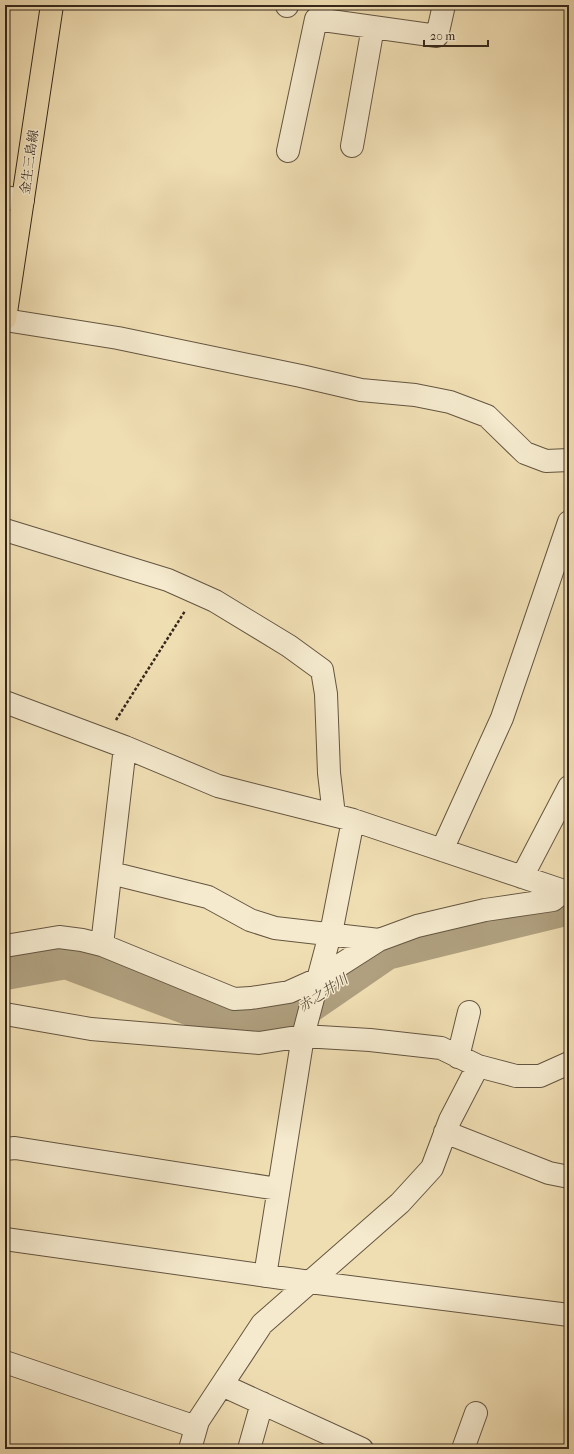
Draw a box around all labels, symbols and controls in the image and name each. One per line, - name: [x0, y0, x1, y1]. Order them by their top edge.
- scale bar: [424, 22, 488, 48]
- text: 20 m: [430, 29, 455, 43]
- street label: 金生三島線: [17, 129, 41, 195]
- water label: 赤之井川: [295, 970, 353, 1015]

